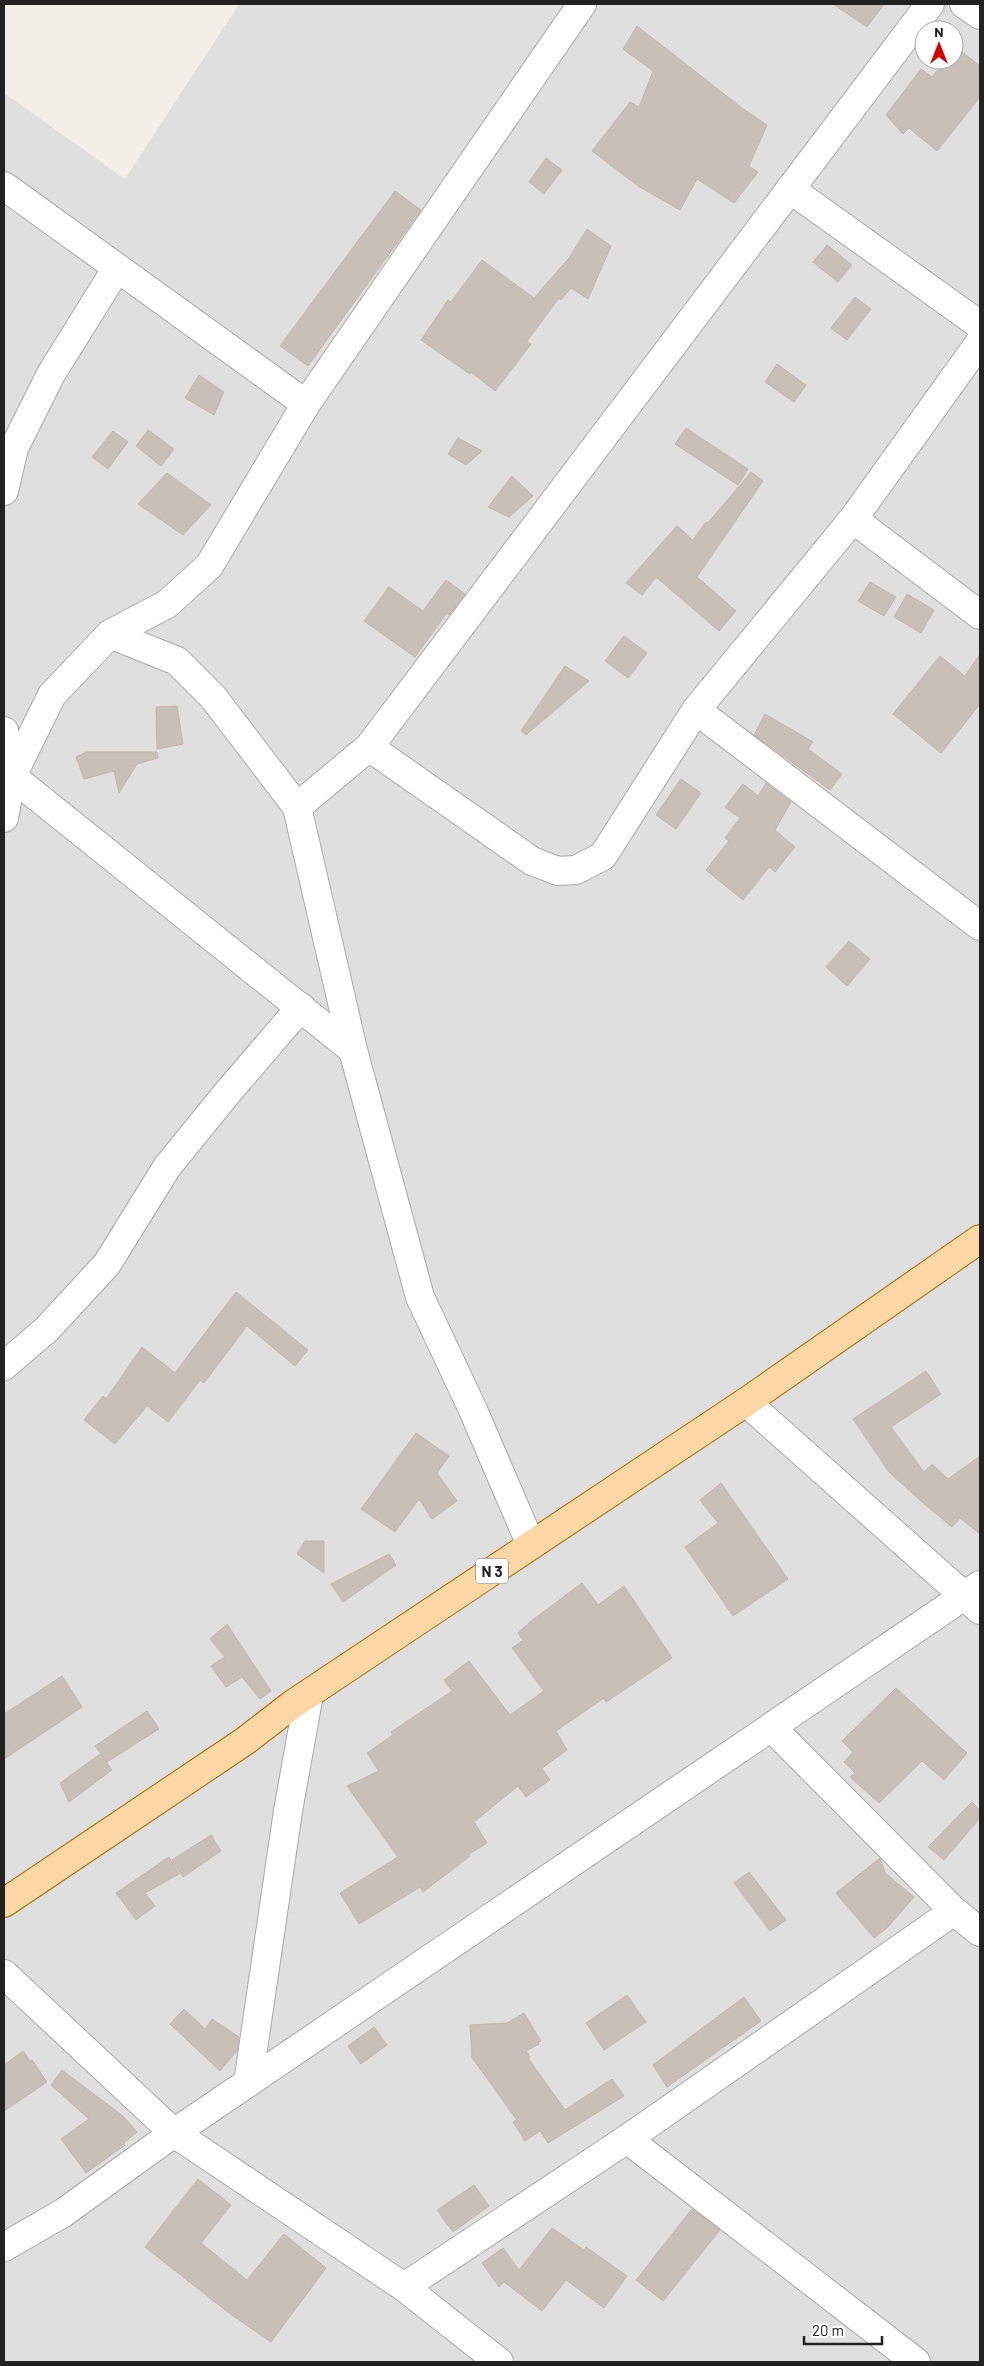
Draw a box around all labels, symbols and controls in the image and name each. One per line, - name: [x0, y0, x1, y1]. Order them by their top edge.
- north arrow: [914, 20, 964, 70]
- text: N: [934, 23, 944, 40]
- road number: N 3: [476, 1558, 508, 1584]
- scale bar: [804, 2314, 882, 2346]
- text: 20 m: [812, 2321, 844, 2339]

